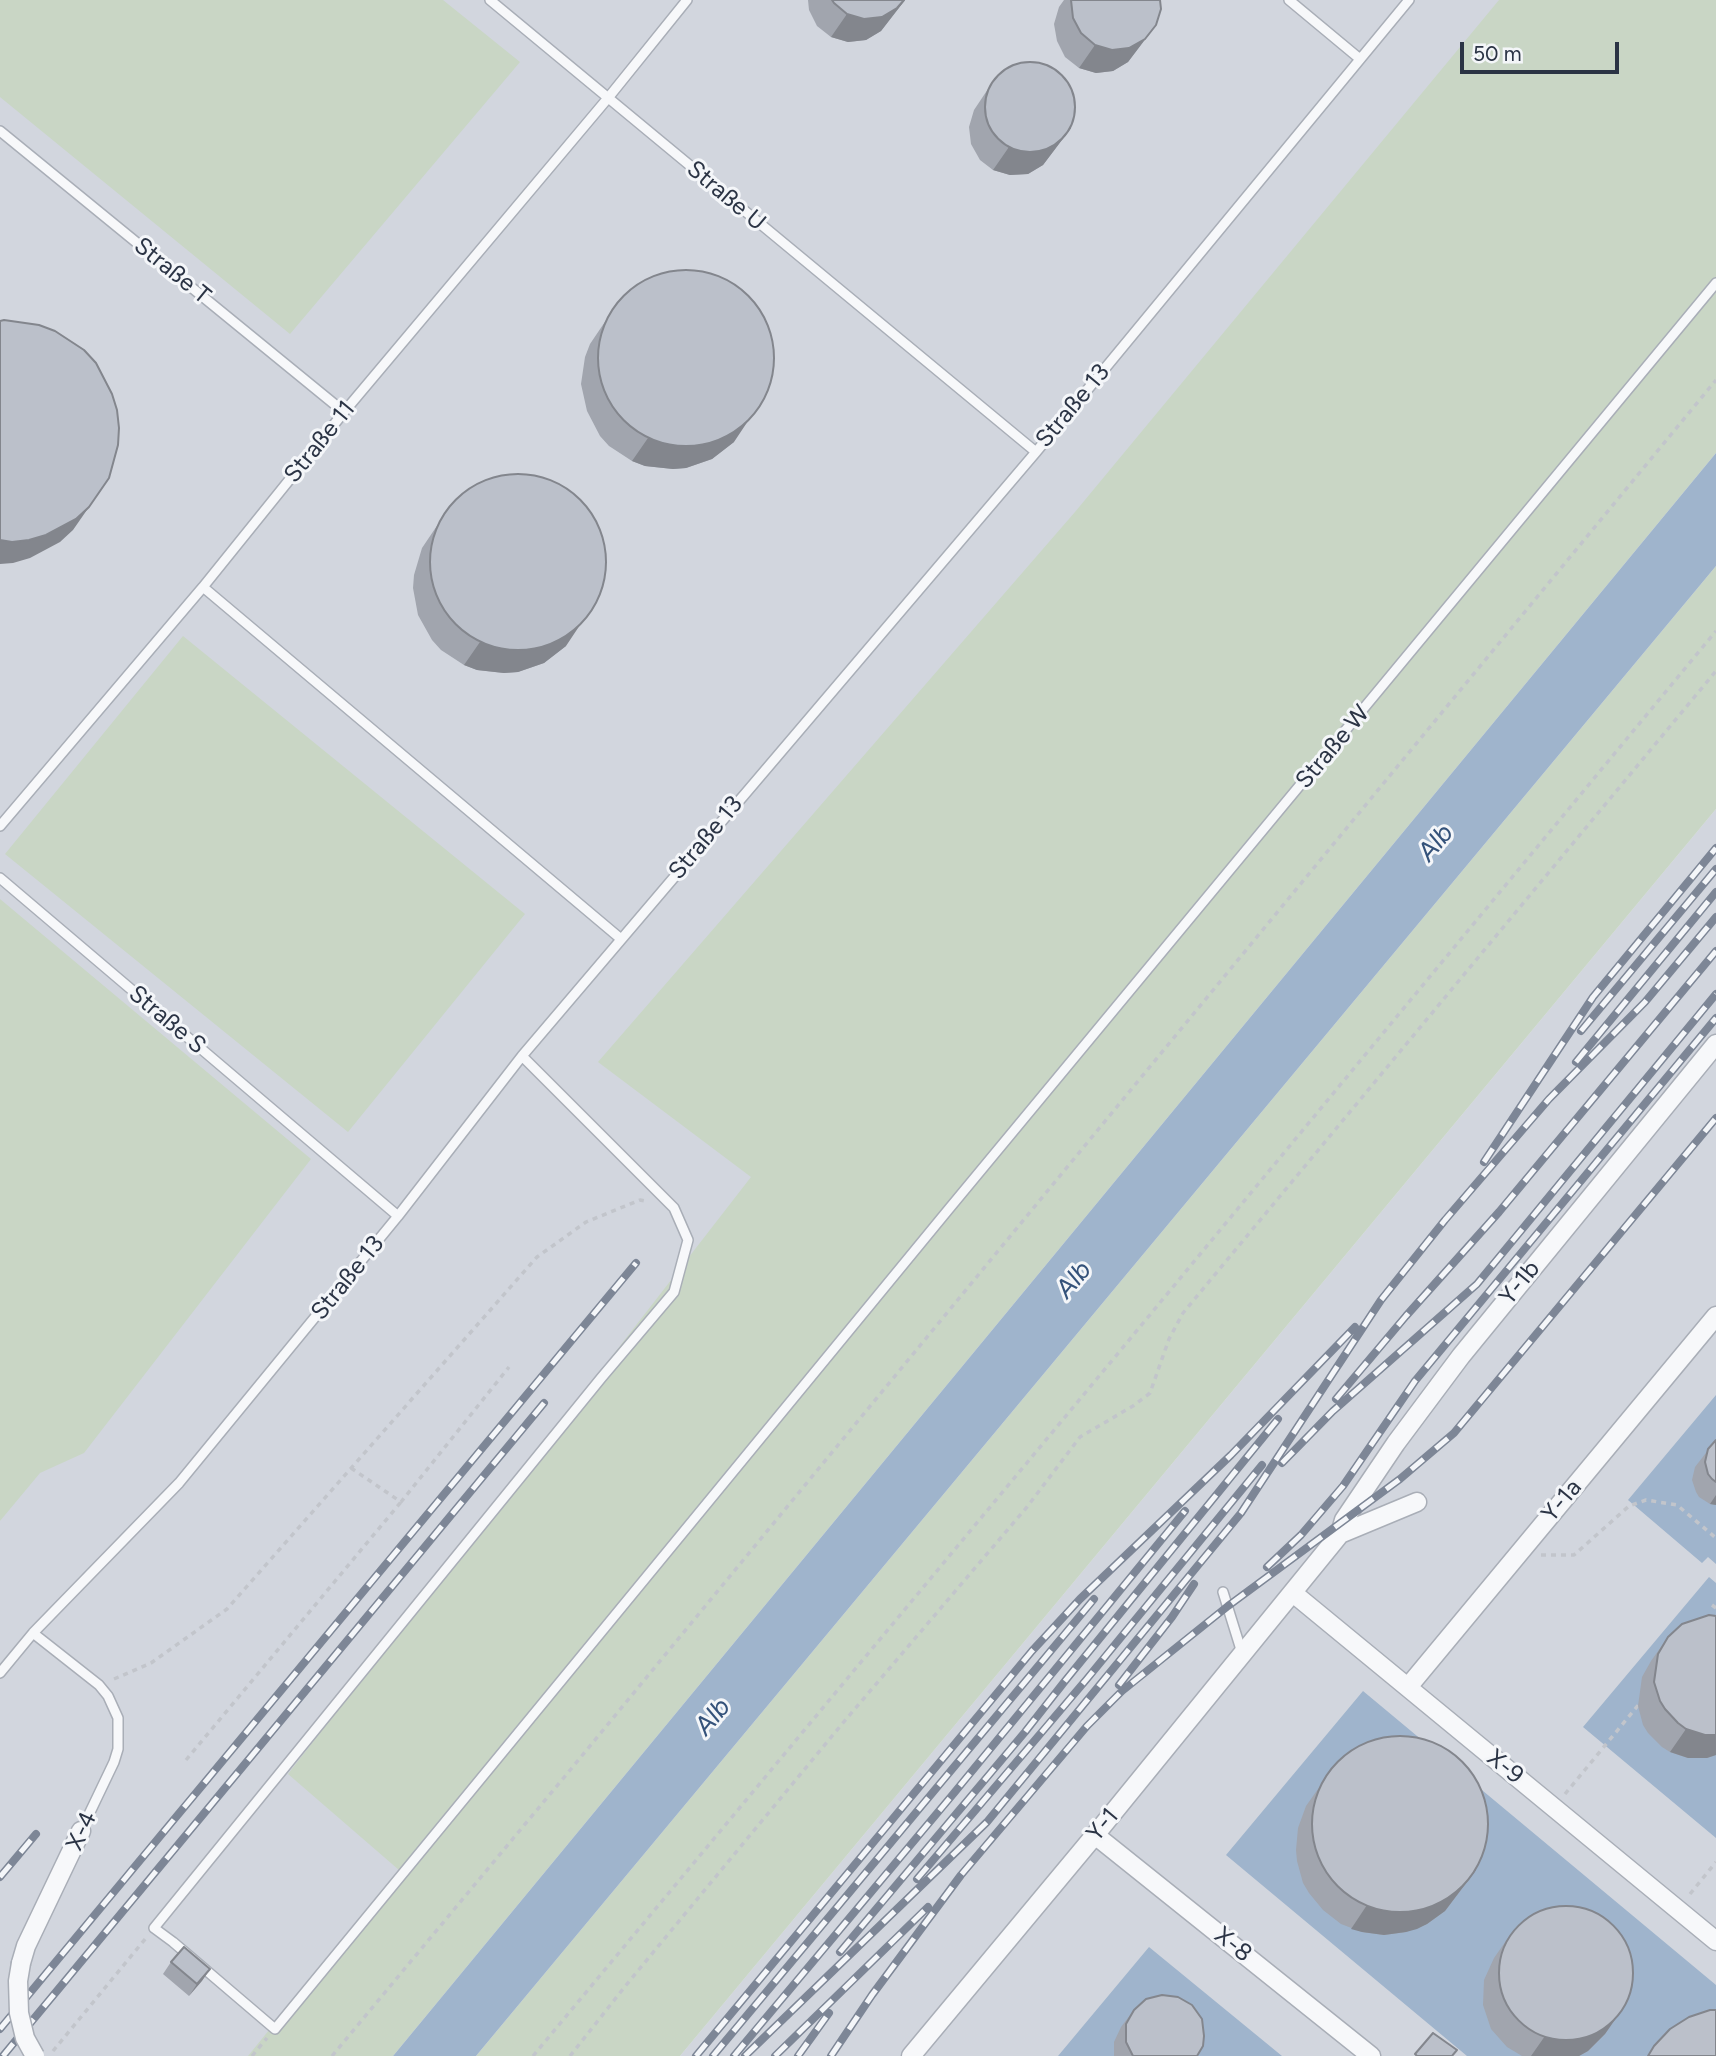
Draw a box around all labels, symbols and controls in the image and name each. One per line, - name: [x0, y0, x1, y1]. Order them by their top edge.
- scale bar: [1464, 28, 1623, 72]
- text: 50 m: [1473, 41, 1522, 66]
- street label: Straße U: [681, 155, 771, 237]
- street label: Straße T: [128, 231, 216, 311]
- street label: Straße 13: [1030, 359, 1116, 453]
- street label: Straße 11: [278, 395, 362, 489]
- street label: Straße W: [1290, 700, 1376, 794]
- street label: Straße 13: [663, 791, 749, 885]
- water label: Alb: [1412, 818, 1460, 868]
- street label: Straße S: [123, 980, 211, 1060]
- street label: Straße 13: [305, 1230, 391, 1326]
- water label: Alb: [1050, 1255, 1098, 1305]
- street label: Y-1b: [1494, 1255, 1546, 1311]
- street label: Y-1a: [1536, 1474, 1588, 1528]
- water label: Alb: [689, 1692, 737, 1742]
- street label: X-9: [1481, 1744, 1529, 1790]
- street label: Y-1: [1081, 1803, 1125, 1847]
- street label: X-4: [61, 1807, 103, 1855]
- street label: X-8: [1209, 1921, 1257, 1969]

